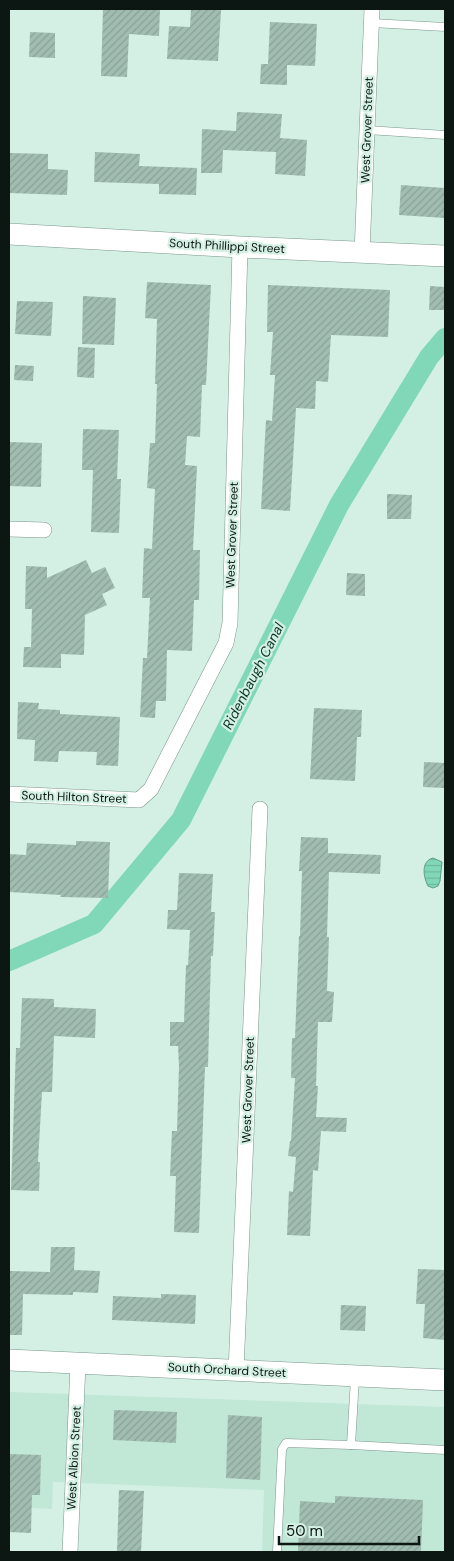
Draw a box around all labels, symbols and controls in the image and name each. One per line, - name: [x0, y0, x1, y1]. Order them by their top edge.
- street label: West Grover Street: [357, 76, 377, 183]
- street label: South Phillippi Street: [169, 235, 286, 257]
- street label: West Grover Street: [222, 481, 242, 588]
- water label: Ridenbaugh Canal: [218, 619, 288, 732]
- street label: South Hilton Street: [21, 787, 127, 807]
- street label: West Grover Street: [238, 1036, 258, 1143]
- street label: South Orchard Street: [167, 1359, 287, 1381]
- street label: West Albion Street: [63, 1405, 85, 1510]
- scale bar: [279, 1514, 419, 1546]
- text: 50 m: [286, 1521, 323, 1541]

